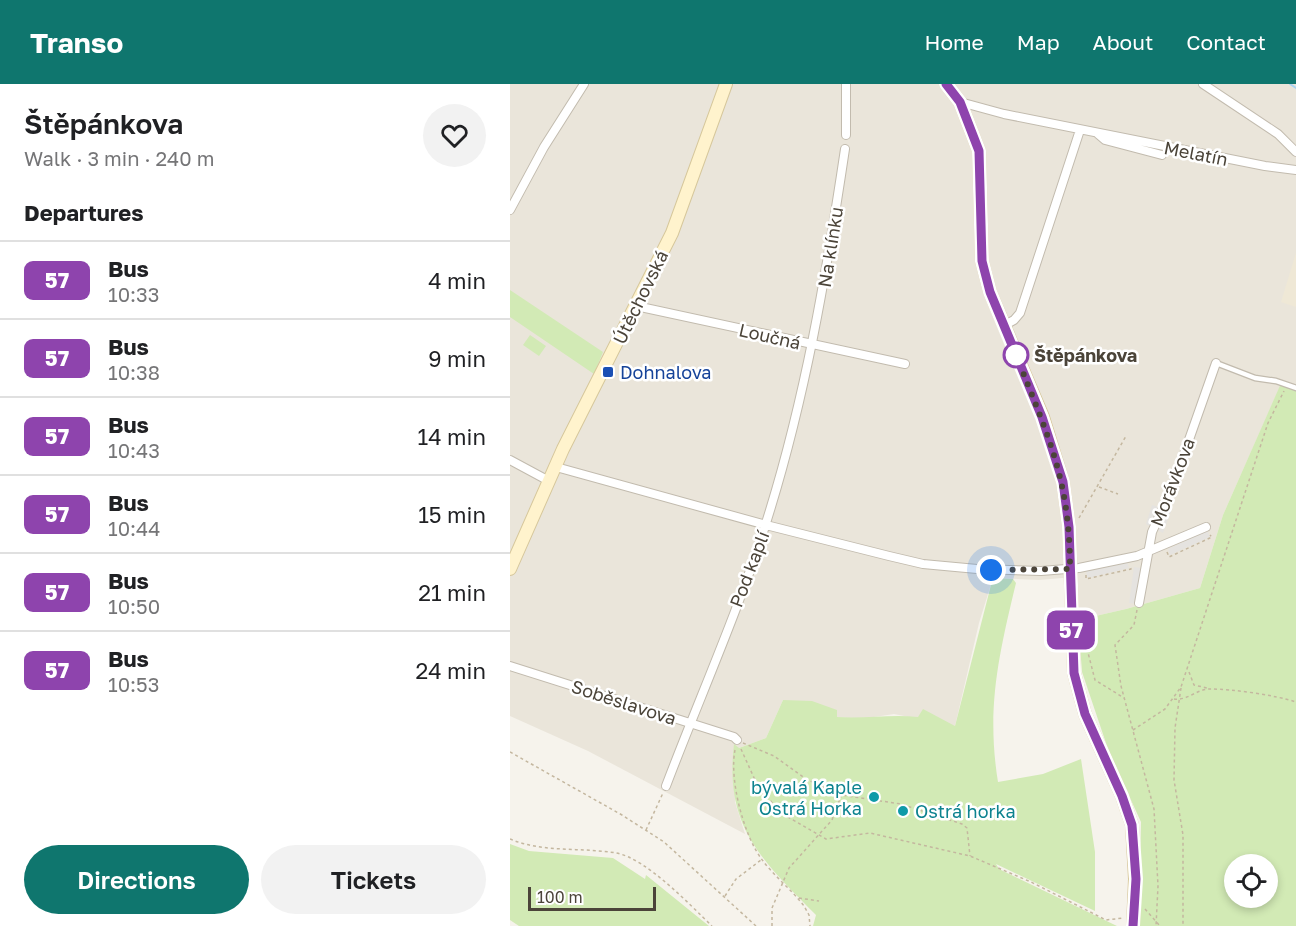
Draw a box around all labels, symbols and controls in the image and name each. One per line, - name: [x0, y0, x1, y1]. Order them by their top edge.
- text: Transo: [30, 26, 123, 59]
- text: Home: [924, 29, 984, 55]
- text: Map: [1017, 29, 1060, 55]
- text: About: [1093, 29, 1153, 55]
- text: Contact: [1186, 29, 1266, 55]
- button: heart: [423, 104, 486, 167]
- text: Štěpánkova: [24, 107, 183, 140]
- street label: Melatín: [1162, 136, 1230, 170]
- text: Walk · 3 min · 240 m: [24, 146, 214, 170]
- text: Departures: [24, 199, 143, 226]
- street label: Na klínku: [813, 205, 847, 289]
- street label: Útěchovská: [608, 246, 672, 348]
- text: Bus: [108, 255, 149, 282]
- text: 57: [45, 267, 69, 293]
- text: 4 min: [428, 267, 486, 294]
- text: 10:33: [108, 282, 160, 306]
- street label: Loučná: [737, 318, 803, 354]
- text: Bus: [108, 333, 149, 360]
- marker: Štěpánkova: [1003, 342, 1029, 368]
- place label: Štěpánkova: [1034, 344, 1137, 366]
- text: 57: [45, 345, 69, 371]
- text: 9 min: [428, 345, 486, 372]
- text: 10:38: [108, 360, 160, 384]
- place label: Dohnalova: [620, 361, 711, 383]
- marker: Dohnalova: [601, 365, 615, 379]
- text: Bus: [108, 411, 149, 438]
- text: 57: [45, 423, 69, 449]
- text: 14 min: [418, 423, 486, 450]
- street label: Morávkova: [1145, 435, 1199, 529]
- text: 10:43: [108, 438, 160, 462]
- text: Bus: [108, 489, 149, 516]
- text: 57: [45, 501, 69, 527]
- text: 15 min: [418, 501, 486, 528]
- text: 10:44: [108, 516, 161, 540]
- street label: Pod kaplí: [724, 527, 774, 610]
- your location: [976, 555, 1006, 585]
- text: Bus: [108, 567, 149, 594]
- text: 57: [45, 579, 69, 605]
- text: 21 min: [418, 579, 486, 606]
- text: 10:50: [108, 594, 160, 618]
- line badge: 57: [1044, 610, 1098, 650]
- text: 57: [1059, 617, 1083, 643]
- text: Bus: [108, 645, 149, 672]
- text: 57: [45, 657, 69, 683]
- text: 24 min: [415, 657, 486, 684]
- text: 10:53: [108, 672, 159, 696]
- street label: Soběslavova: [569, 675, 679, 729]
- place label: bývalá Kaple Ostrá Horka: [751, 776, 862, 819]
- marker: bývalá Kaple Ostrá Horka: [867, 790, 881, 804]
- place label: Ostrá horka: [915, 800, 1016, 822]
- marker: Ostrá horka: [896, 804, 910, 818]
- button: Directions: [24, 845, 249, 914]
- button: Tickets: [261, 845, 486, 914]
- map controls: [1224, 854, 1278, 908]
- button: locate: [1224, 854, 1278, 908]
- scale bar: [528, 884, 656, 912]
- text: 100 m: [537, 887, 583, 907]

